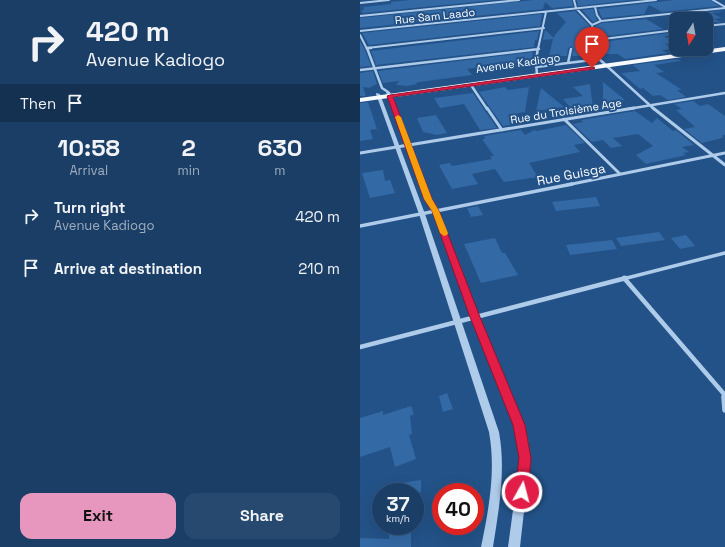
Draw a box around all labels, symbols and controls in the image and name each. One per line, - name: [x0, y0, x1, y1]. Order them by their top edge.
- street label: Rue Sam Laado: [394, 5, 476, 27]
- north arrow: [669, 12, 713, 56]
- map controls: [669, 12, 713, 56]
- text: 420 m: [86, 13, 170, 49]
- icon: right: [20, 16, 72, 68]
- pin: [575, 27, 609, 68]
- icon: arrive: [581, 33, 603, 55]
- text: Avenue Kadiogo: [86, 48, 225, 71]
- street label: Avenue Kadiogo: [475, 50, 561, 76]
- icon: arrive: [64, 92, 86, 114]
- text: Then: [20, 94, 56, 113]
- street label: Rue du Troisième Age: [509, 95, 623, 127]
- text: 10:58: [58, 132, 120, 163]
- text: 2: [182, 132, 196, 163]
- text: 630: [257, 132, 302, 163]
- street label: Rue Guisga: [535, 159, 607, 189]
- text: Arrival: [69, 162, 108, 179]
- text: min: [178, 162, 200, 179]
- text: m: [274, 162, 286, 179]
- text: Turn right: [54, 198, 125, 217]
- icon: right: [20, 205, 42, 227]
- text: 420 m: [295, 207, 340, 226]
- text: Avenue Kadiogo: [54, 217, 154, 234]
- icon: arrive: [20, 257, 42, 279]
- text: Arrive at destination: [54, 259, 202, 278]
- text: 210 m: [298, 259, 340, 278]
- position arrow: [501, 471, 543, 513]
- speed limit sign: 40: [432, 483, 484, 535]
- text: 37: [386, 491, 410, 517]
- button: Exit: [20, 493, 176, 539]
- button: Share: [184, 493, 340, 539]
- text: km/h: [386, 512, 410, 525]

